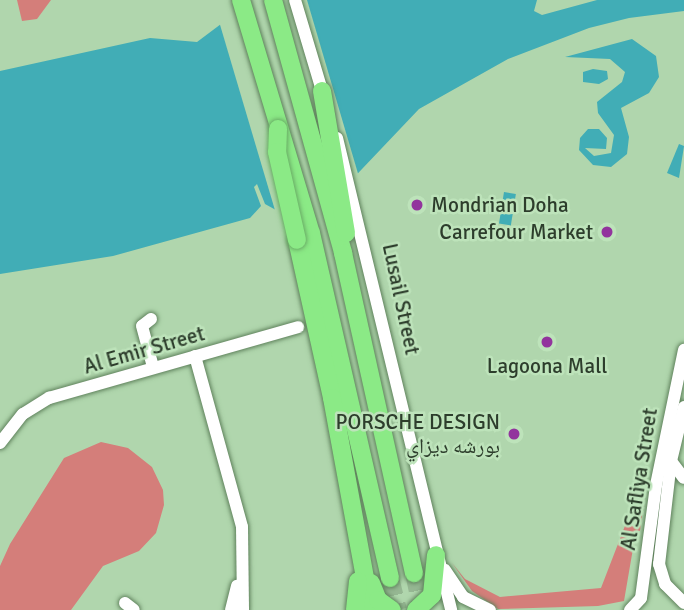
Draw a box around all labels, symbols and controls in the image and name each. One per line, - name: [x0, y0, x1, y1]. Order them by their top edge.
- place label: Mondrian Doha: [431, 192, 569, 218]
- marker: Mondrian Doha: [409, 197, 425, 213]
- place label: Carrefour Market: [439, 219, 593, 245]
- marker: Carrefour Market: [599, 224, 615, 240]
- street label: Lusail Street: [377, 241, 425, 357]
- street label: Al Emir Street: [81, 321, 207, 379]
- marker: Lagoona Mall: [539, 334, 555, 350]
- place label: Lagoona Mall: [487, 353, 607, 379]
- street label: Al Safliya Street: [615, 406, 663, 552]
- place label: PORSCHE DESIGN بورشه ديزاي: [336, 409, 500, 459]
- marker: PORSCHE DESIGN بورشه ديزاي: [506, 426, 522, 442]

